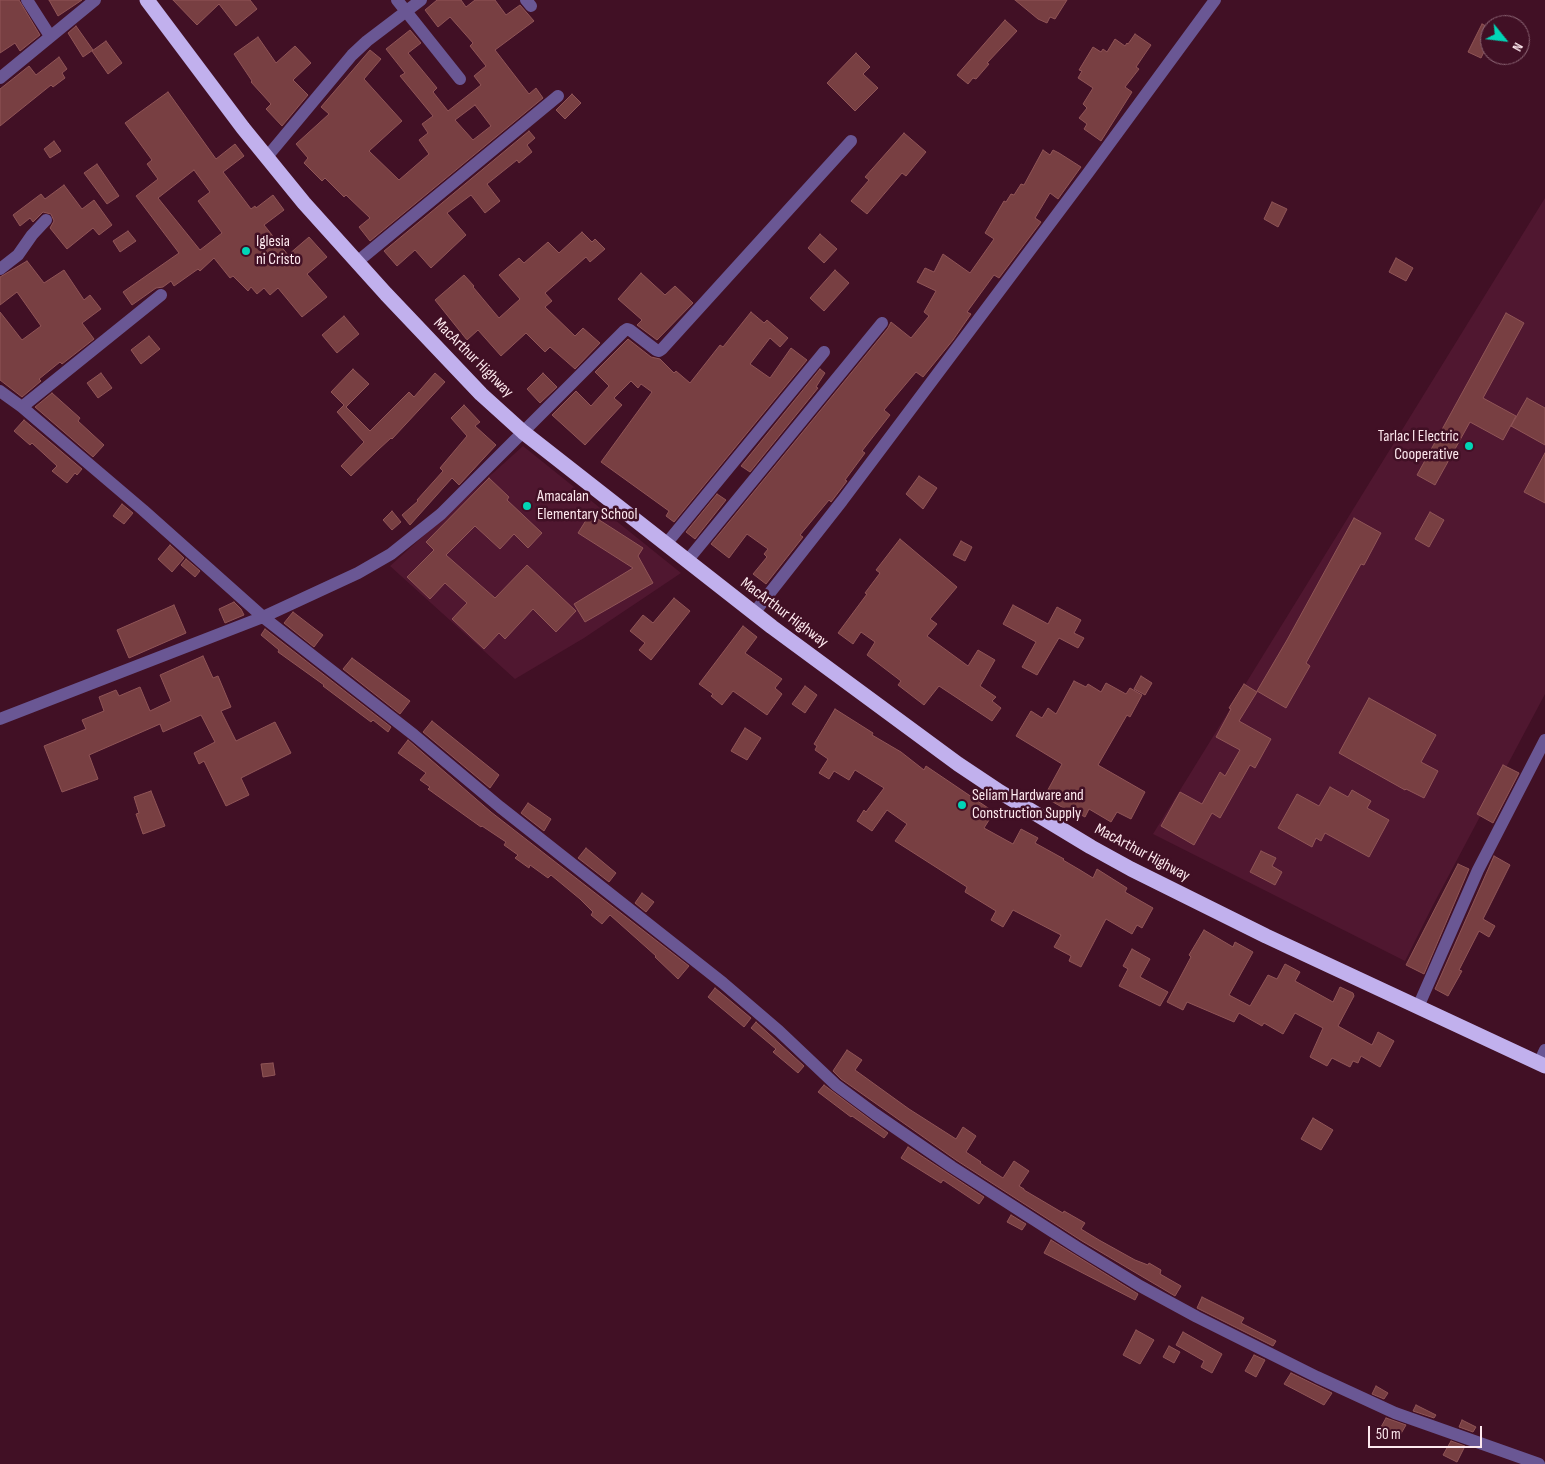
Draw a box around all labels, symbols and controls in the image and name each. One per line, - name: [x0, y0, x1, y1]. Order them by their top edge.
- north arrow: [1480, 15, 1530, 65]
- text: N: [1508, 40, 1527, 54]
- place label: Iglesia ni Cristo: [256, 232, 301, 270]
- marker: Iglesia ni Cristo: [240, 245, 252, 257]
- street label: MacArthur Highway: [429, 314, 517, 402]
- place label: Tarlac I Electric Cooperative: [1378, 427, 1459, 465]
- marker: Tarlac I Electric Cooperative: [1463, 440, 1475, 452]
- place label: Amacalan Elementary School: [537, 487, 637, 525]
- marker: Amacalan Elementary School: [521, 500, 533, 512]
- street label: MacArthur Highway: [736, 574, 832, 652]
- place label: Seliam Hardware and Construction Supply: [972, 786, 1084, 824]
- marker: Seliam Hardware and Construction Supply: [956, 799, 968, 811]
- street label: MacArthur Highway: [1091, 820, 1193, 886]
- scale bar: [1370, 1416, 1484, 1448]
- text: 50 m: [1376, 1425, 1401, 1444]

